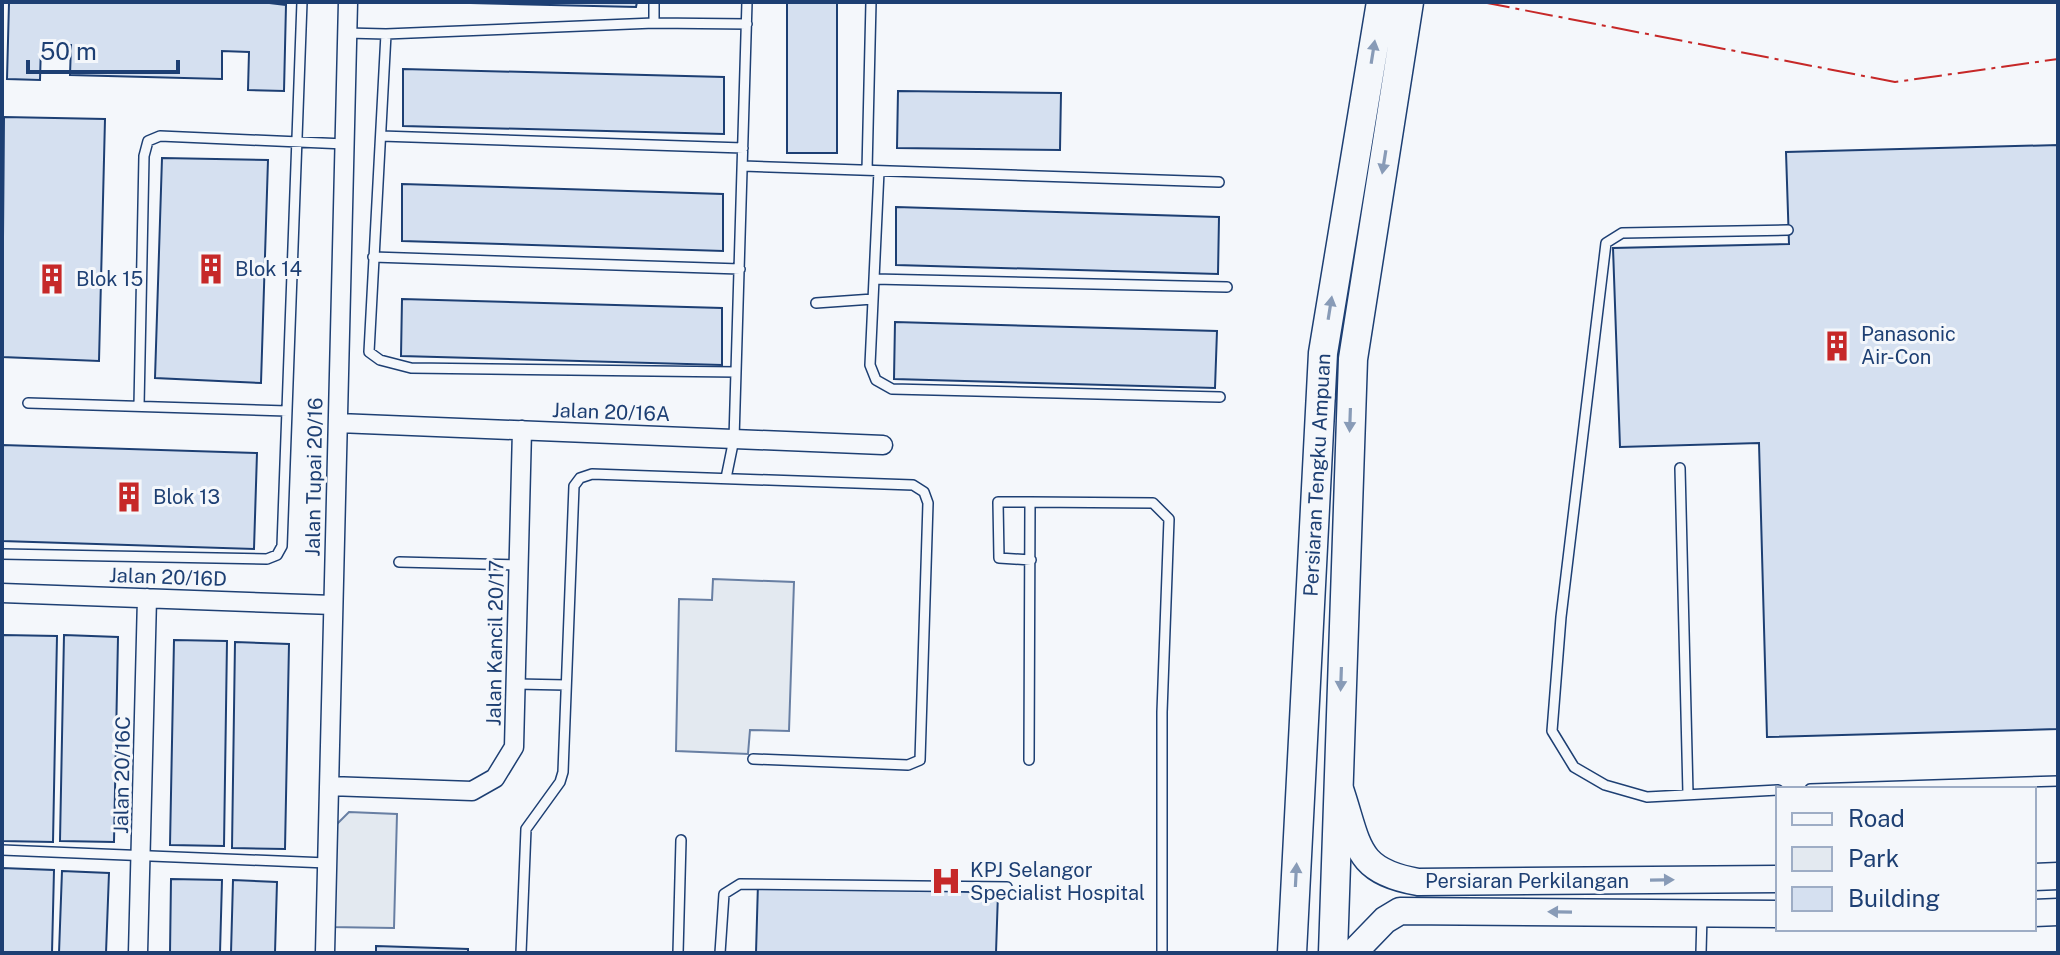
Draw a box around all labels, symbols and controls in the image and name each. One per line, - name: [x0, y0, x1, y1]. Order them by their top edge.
- scale bar: [28, 24, 178, 74]
- text: 50 m: [40, 37, 97, 65]
- one-way arrow: [1367, 39, 1379, 64]
- one-way arrow: [1377, 150, 1389, 175]
- building icon: Blok 14: [194, 252, 228, 286]
- place label: Blok 14: [235, 257, 302, 281]
- building icon: Blok 15: [35, 262, 69, 296]
- place label: Blok 15: [76, 267, 143, 291]
- one-way arrow: [1325, 296, 1337, 321]
- place label: Panasonic Air-Con: [1861, 322, 1956, 369]
- building icon: Panasonic Air-Con: [1820, 329, 1854, 363]
- street label: Persiaran Tengku Ampuan: [1299, 353, 1335, 597]
- street label: Jalan Tupai 20/16: [301, 397, 327, 557]
- street label: Jalan 20/16A: [552, 398, 670, 426]
- one-way arrow: [1344, 408, 1357, 433]
- building icon: Blok 13: [112, 480, 146, 514]
- place label: Blok 13: [153, 485, 220, 509]
- street label: Jalan Kancil 20/17: [482, 560, 508, 726]
- street label: Jalan 20/16D: [109, 563, 227, 591]
- one-way arrow: [1334, 667, 1347, 692]
- street label: Jalan 20/16C: [109, 716, 135, 834]
- legend: [1776, 787, 2036, 931]
- text: Road: [1848, 804, 1905, 832]
- text: Park: [1848, 844, 1899, 872]
- place label: KPJ Selangor Specialist Hospital: [970, 858, 1145, 905]
- one-way arrow: [1289, 862, 1302, 887]
- hospital icon: KPJ Selangor Specialist Hospital: [929, 864, 963, 898]
- street label: Persiaran Perkilangan: [1425, 869, 1629, 893]
- one-way arrow: [1650, 874, 1675, 886]
- text: Building: [1848, 884, 1940, 912]
- one-way arrow: [1547, 905, 1572, 918]

